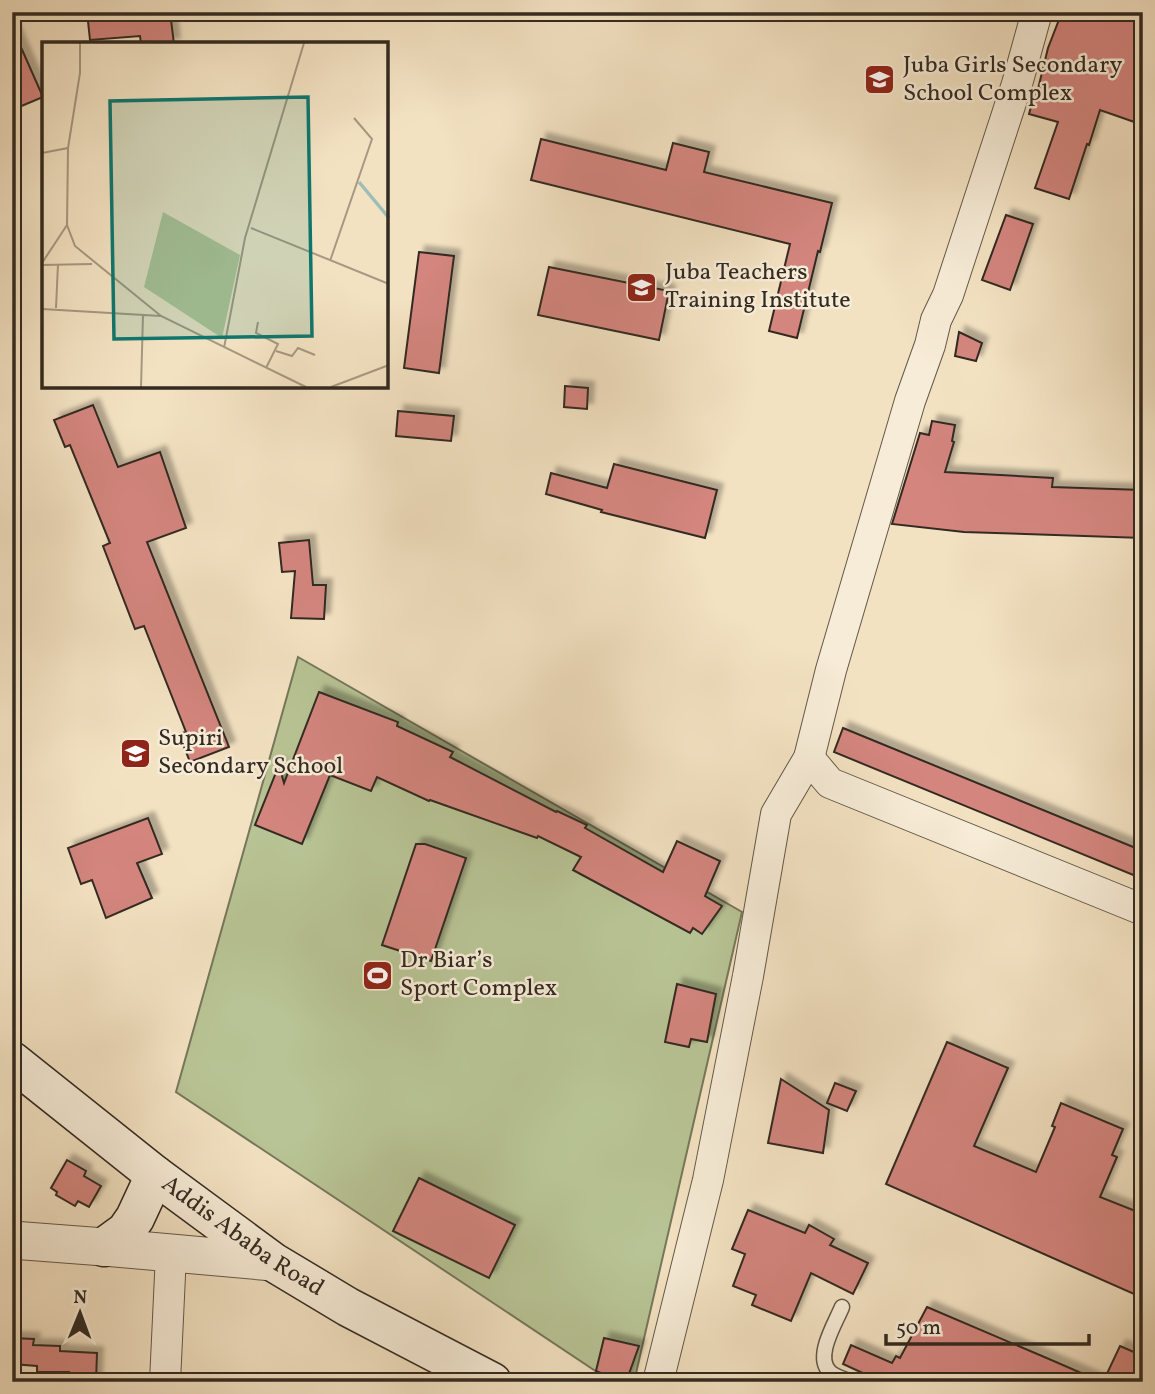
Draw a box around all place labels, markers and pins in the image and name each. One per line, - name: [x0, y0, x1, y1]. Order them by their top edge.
- place label: Juba Girls Secondary School Complex: [903, 49, 1122, 111]
- school or university icon: Juba Girls Secondary School Complex: [863, 63, 897, 97]
- place label: Juba Teachers Training Institute: [665, 256, 851, 318]
- school or university icon: Juba Teachers Training Institute: [625, 270, 659, 304]
- place label: Supiri Secondary School: [158, 722, 343, 784]
- school or university icon: Supiri Secondary School: [118, 736, 152, 770]
- place label: Dr Biar’s Sport Complex: [400, 944, 557, 1006]
- sports icon: Dr Biar’s Sport Complex: [360, 958, 394, 992]

